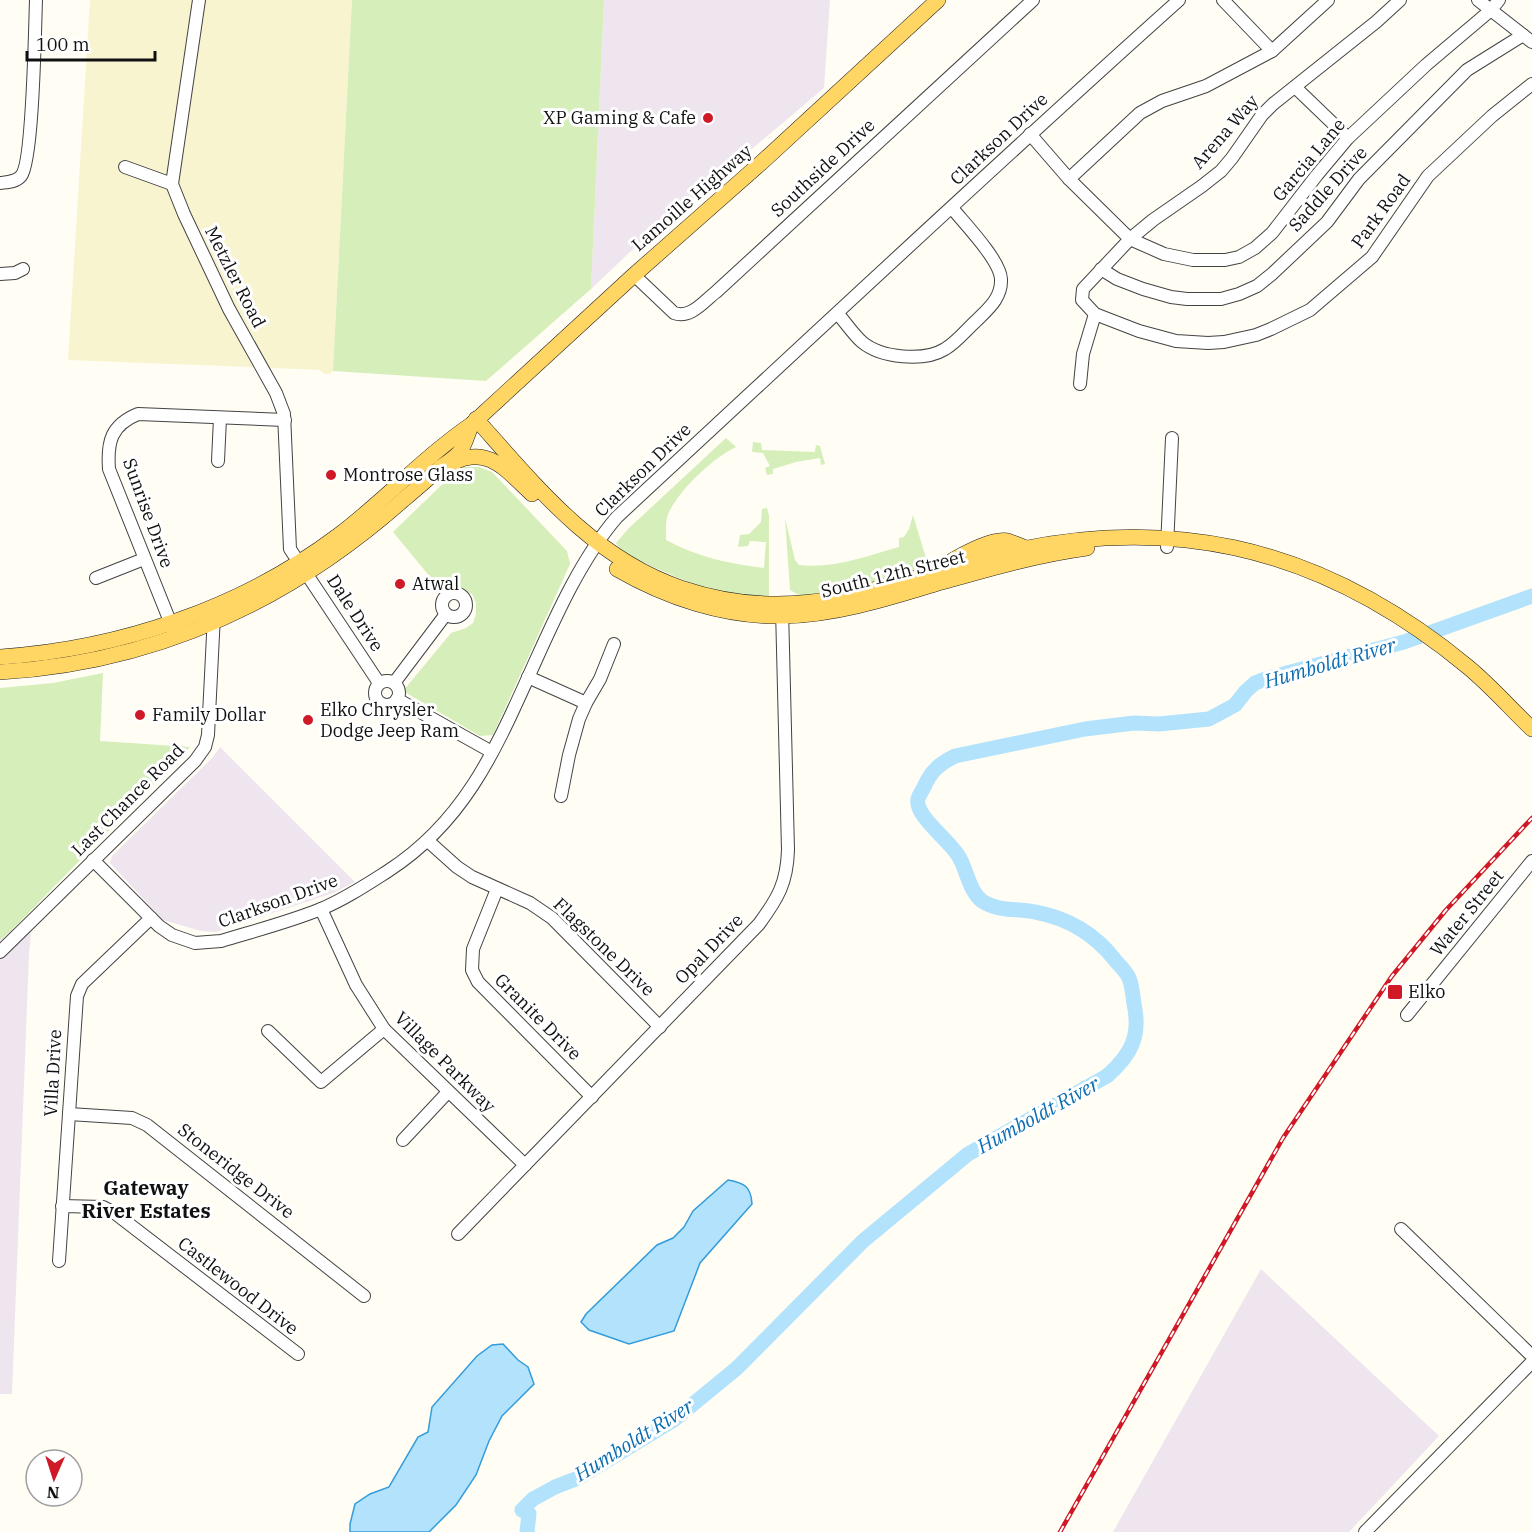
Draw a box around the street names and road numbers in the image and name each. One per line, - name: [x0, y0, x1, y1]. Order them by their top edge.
- street label: Clarkson Drive: [945, 87, 1052, 190]
- street label: Arena Way: [1186, 89, 1263, 174]
- street label: Southside Drive: [766, 113, 880, 222]
- street label: Garcia Lane: [1267, 113, 1350, 206]
- street label: Lamoille Highway: [627, 139, 757, 256]
- street label: Saddle Drive: [1283, 141, 1372, 236]
- street label: Park Road: [1346, 169, 1415, 252]
- street label: Metzler Road: [200, 222, 271, 331]
- street label: Clarkson Drive: [590, 418, 696, 521]
- street label: Sunrise Drive: [118, 455, 179, 571]
- street label: South 12th Street: [818, 545, 967, 603]
- street label: Dale Drive: [322, 570, 389, 656]
- street label: Last Chance Road: [67, 739, 189, 861]
- street label: Water Street: [1425, 865, 1508, 961]
- street label: Clarkson Drive: [215, 868, 341, 933]
- street label: Flagstone Drive: [549, 892, 660, 1001]
- street label: Opal Drive: [669, 909, 748, 989]
- street label: Granite Drive: [490, 968, 587, 1065]
- street label: Village Parkway: [390, 1006, 501, 1117]
- street label: Villa Drive: [39, 1029, 66, 1117]
- street label: Stoneridge Drive: [173, 1118, 299, 1223]
- street label: Castlewood Drive: [174, 1231, 303, 1340]

